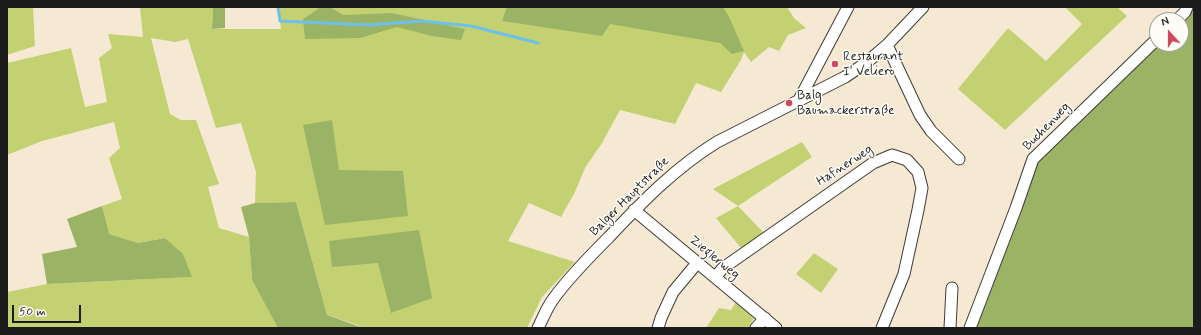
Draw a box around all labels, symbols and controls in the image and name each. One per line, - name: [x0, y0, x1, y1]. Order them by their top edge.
- north arrow: [1149, 12, 1189, 52]
- text: N: [1159, 14, 1171, 30]
- place label: Restaurant I' Veliero: [843, 49, 903, 80]
- marker: Restaurant I' Veliero: [830, 59, 840, 69]
- place label: Balg Baumackerstraße: [797, 88, 894, 119]
- marker: Balg Baumackerstraße: [784, 98, 794, 108]
- street label: Buchenweg: [1020, 100, 1074, 154]
- street label: Hafnerweg: [814, 142, 876, 190]
- street label: Balger Hauptstraße: [587, 154, 673, 240]
- street label: Zieglerweg: [686, 233, 742, 283]
- scale bar: [14, 297, 83, 323]
- text: 50 m: [19, 304, 46, 320]

